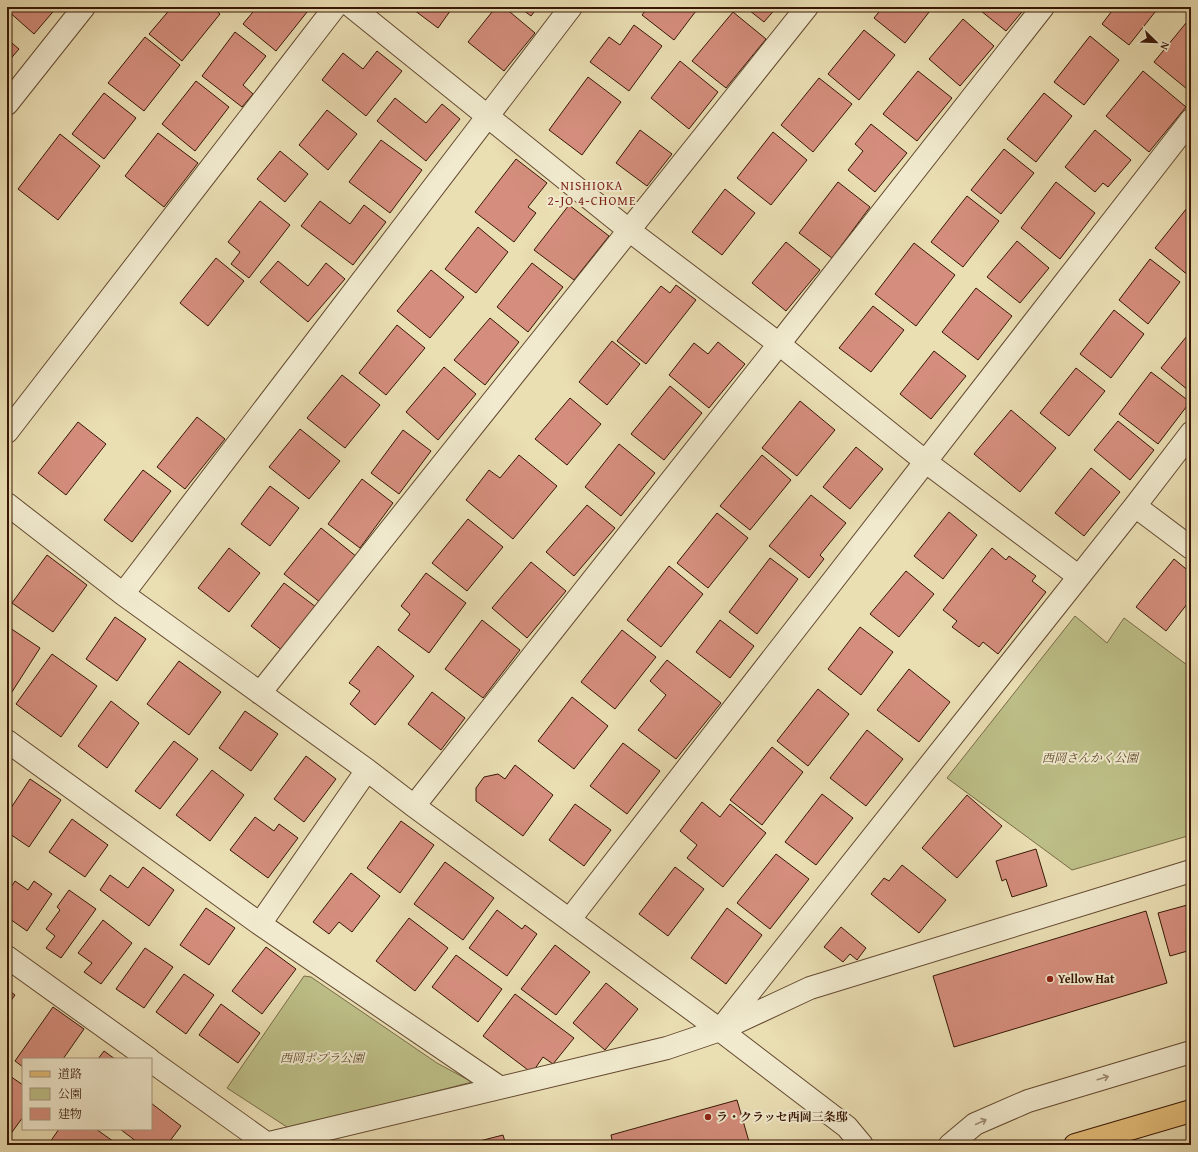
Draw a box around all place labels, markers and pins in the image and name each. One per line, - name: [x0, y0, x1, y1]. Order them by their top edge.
- place label: Yellow Hat: [1058, 970, 1115, 987]
- marker: Yellow Hat: [1045, 974, 1055, 984]
- place label: ラ・クラッセ西岡三条邸: [716, 1108, 848, 1125]
- marker: ラ・クラッセ西岡三条邸: [703, 1112, 713, 1122]

